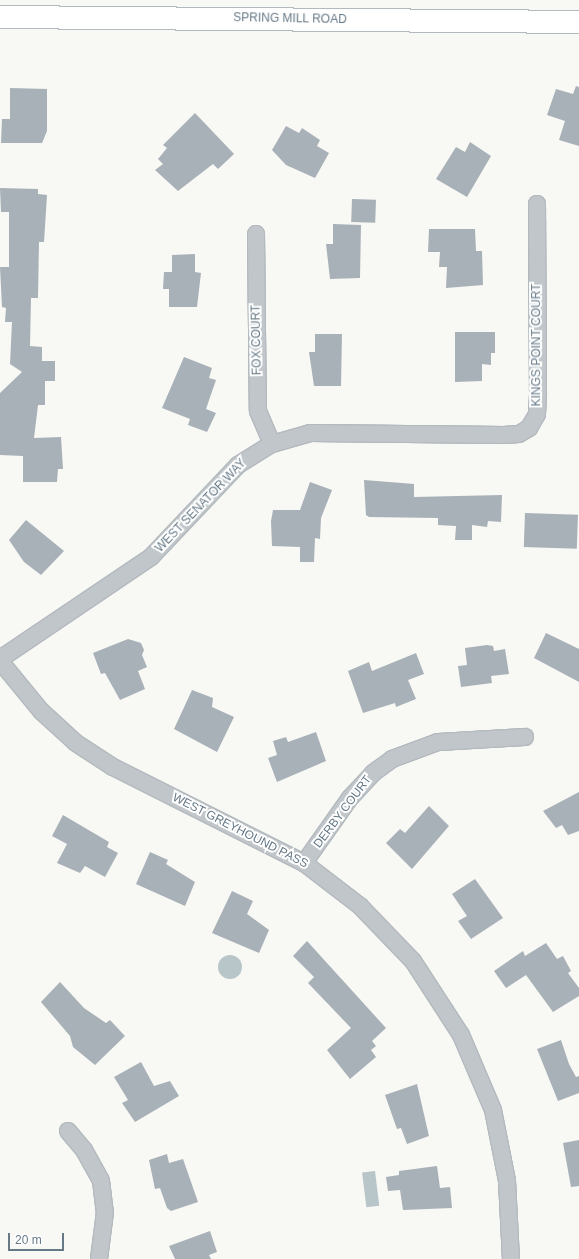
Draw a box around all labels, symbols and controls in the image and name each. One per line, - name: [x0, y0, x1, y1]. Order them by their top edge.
- street label: SPRING MILL ROAD: [233, 11, 347, 27]
- street label: KINGS POINT COURT: [530, 283, 544, 407]
- street label: FOX COURT: [249, 305, 265, 375]
- street label: WEST SENATOR WAY: [153, 456, 249, 556]
- street label: DERBY COURT: [311, 773, 375, 851]
- street label: WEST GREYHOUND PASS: [170, 790, 310, 872]
- scale bar: [10, 1225, 66, 1251]
- text: 20 m: [15, 1233, 42, 1247]

